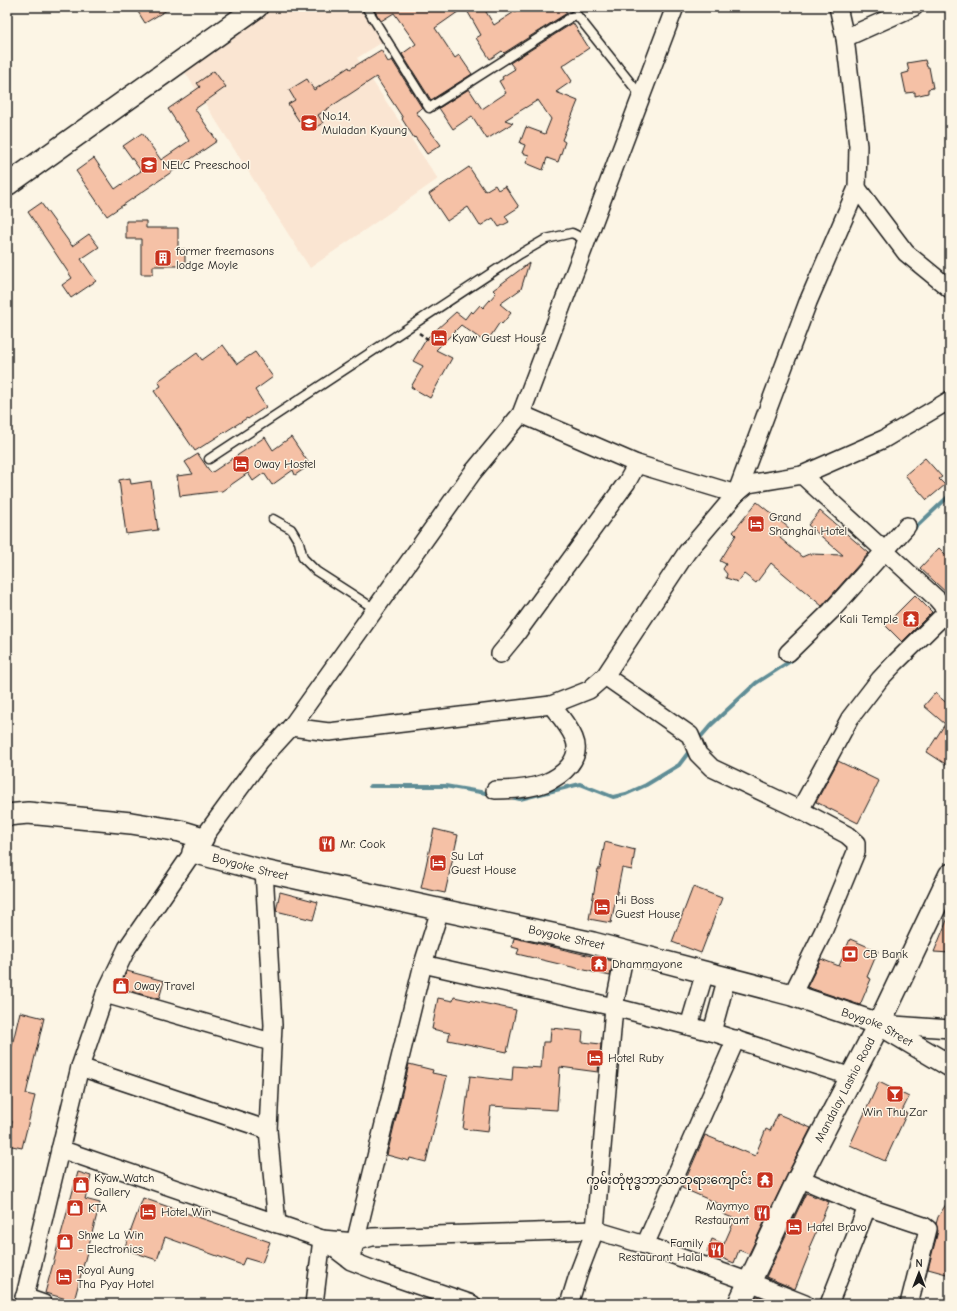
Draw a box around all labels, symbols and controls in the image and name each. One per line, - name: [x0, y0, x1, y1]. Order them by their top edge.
- place label: No.14, Muladan Kyaung: [322, 109, 407, 137]
- school or university icon: No.14, Muladan Kyaung: [299, 113, 319, 133]
- school or university icon: NELC Preeschool: [139, 155, 159, 175]
- place label: NELC Preeschool: [162, 158, 250, 172]
- place label: former freemasons lodge Moyle: [175, 244, 274, 272]
- building icon: former freemasons lodge Moyle: [153, 248, 173, 268]
- hotel icon: Kyaw Guest House: [429, 328, 449, 348]
- place label: Kyaw Guest House: [452, 331, 547, 345]
- hotel icon: Oway Hostel: [231, 454, 251, 474]
- place label: Oway Hostel: [254, 457, 316, 471]
- place label: Grand Shanghai Hotel: [769, 510, 847, 538]
- hotel icon: Grand Shanghai Hotel: [746, 514, 766, 534]
- temple icon: Kali Temple: [901, 609, 921, 629]
- place label: Kali Temple: [839, 612, 898, 626]
- restaurant icon: Mr. Cook: [317, 834, 337, 854]
- place label: Mr. Cook: [340, 837, 386, 851]
- place label: Su Lat Guest House: [451, 849, 516, 877]
- street label: Boygoke Street: [211, 850, 290, 883]
- hotel icon: Su Lat Guest House: [428, 853, 448, 873]
- place label: Hi Boss Guest House: [615, 893, 680, 921]
- hotel icon: Hi Boss Guest House: [592, 897, 612, 917]
- street label: Boygoke Street: [527, 922, 606, 953]
- bank icon: CB Bank: [840, 944, 860, 964]
- place label: CB Bank: [863, 947, 908, 961]
- temple icon: Dhammayone: [589, 954, 609, 974]
- place label: Dhammayone: [612, 957, 682, 971]
- shop icon: Oway Travel: [111, 976, 131, 996]
- place label: Oway Travel: [134, 979, 195, 993]
- street label: Boygoke Street: [839, 1005, 916, 1050]
- street label: Mandalay Lashio Road: [812, 1035, 878, 1145]
- hotel icon: Hotel Ruby: [585, 1048, 605, 1068]
- place label: Hotel Ruby: [608, 1051, 664, 1065]
- bar icon: Win Thu Zar: [885, 1084, 905, 1104]
- place label: Win Thu Zar: [863, 1105, 928, 1119]
- temple icon: ကွမ်းတုံဗုဒ္ဓဘာသာဘုရားကျောင်း: [755, 1170, 775, 1190]
- place label: Kyaw Watch Gallery: [94, 1171, 154, 1199]
- place label: ကွမ်းတုံဗုဒ္ဓဘာသာဘုရားကျောင်း: [586, 1171, 752, 1190]
- shop icon: Kyaw Watch Gallery: [71, 1175, 91, 1195]
- shop icon: KTA: [65, 1198, 85, 1218]
- place label: Maymyo Restaurant: [695, 1199, 750, 1227]
- place label: KTA: [88, 1201, 107, 1215]
- hotel icon: Hotel Win: [138, 1202, 158, 1222]
- restaurant icon: Maymyo Restaurant: [752, 1203, 772, 1223]
- place label: Hotel Win: [161, 1205, 211, 1219]
- hotel icon: Hatel Bravo: [784, 1217, 804, 1237]
- place label: Hatel Bravo: [807, 1220, 867, 1234]
- place label: Shwe La Win - Electronics: [78, 1228, 144, 1256]
- shop icon: Shwe La Win - Electronics: [55, 1232, 75, 1252]
- place label: Family Restaurant Halal: [618, 1236, 704, 1264]
- restaurant icon: Family Restaurant Halal: [706, 1240, 726, 1260]
- north arrow: [899, 1253, 939, 1293]
- text: N: [915, 1257, 923, 1270]
- place label: Royal Aung Tha Pyay Hotel: [77, 1263, 154, 1291]
- hotel icon: Royal Aung Tha Pyay Hotel: [54, 1267, 74, 1287]

